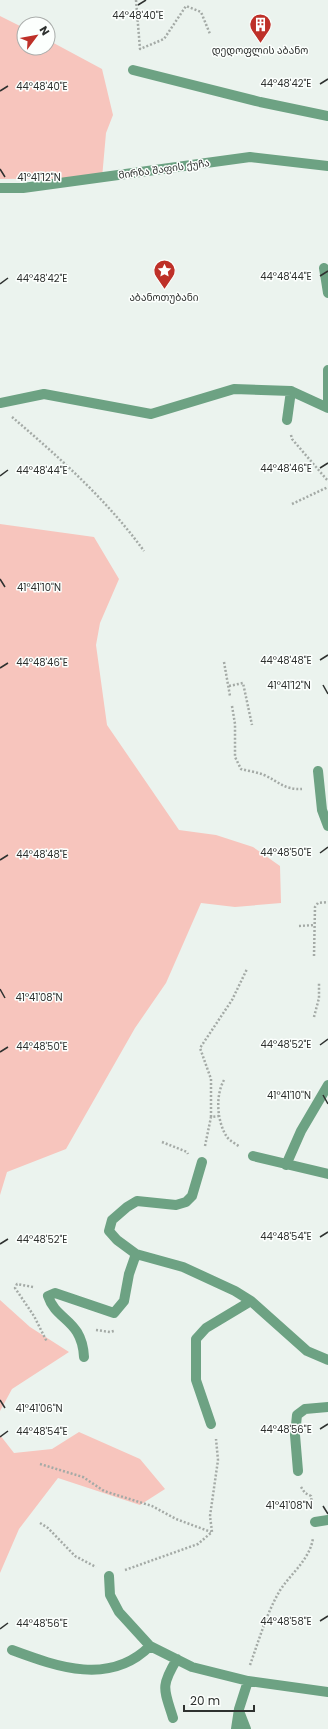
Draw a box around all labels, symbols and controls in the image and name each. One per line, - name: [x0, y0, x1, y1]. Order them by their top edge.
- text: 44°48'40"E: [112, 8, 164, 23]
- building icon: დედოფლის აბანო: [247, 11, 273, 44]
- north arrow: [16, 16, 56, 56]
- text: N: [36, 23, 53, 38]
- place label: დედოფლის აბანო: [212, 43, 308, 58]
- text: 44°48'42"E: [261, 76, 311, 91]
- text: 44°48'40"E: [16, 79, 68, 94]
- street label: მირზა შაფის ქუჩა: [117, 155, 211, 183]
- text: 41°41'12"N: [17, 170, 61, 185]
- place icon: აბანოთუბანი: [151, 258, 177, 291]
- text: 44°48'44"E: [260, 269, 312, 284]
- text: 44°48'42"E: [17, 271, 67, 286]
- place label: აბანოთუბანი: [129, 290, 199, 305]
- text: 44°48'46"E: [260, 461, 312, 476]
- text: 44°48'44"E: [16, 463, 68, 478]
- text: 41°41'10"N: [17, 580, 61, 595]
- text: 44°48'48"E: [260, 653, 312, 668]
- text: 44°48'46"E: [16, 655, 68, 670]
- text: 41°41'12"N: [267, 678, 311, 693]
- text: 44°48'50"E: [260, 845, 312, 860]
- text: 44°48'48"E: [16, 847, 68, 862]
- text: 41°41'08"N: [15, 990, 63, 1005]
- text: 44°48'52"E: [261, 1037, 311, 1052]
- text: 44°48'50"E: [16, 1039, 68, 1054]
- text: 41°41'10"N: [267, 1088, 311, 1103]
- text: 44°48'54"E: [260, 1229, 312, 1244]
- text: 44°48'52"E: [17, 1232, 67, 1247]
- text: 41°41'06"N: [15, 1401, 63, 1416]
- text: 44°48'56"E: [260, 1422, 312, 1437]
- text: 44°48'54"E: [16, 1424, 68, 1439]
- text: 41°41'08"N: [265, 1498, 313, 1513]
- text: 44°48'58"E: [260, 1614, 312, 1629]
- text: 44°48'56"E: [16, 1616, 68, 1631]
- scale bar: [184, 1687, 254, 1713]
- text: 20 m: [190, 1692, 220, 1709]

